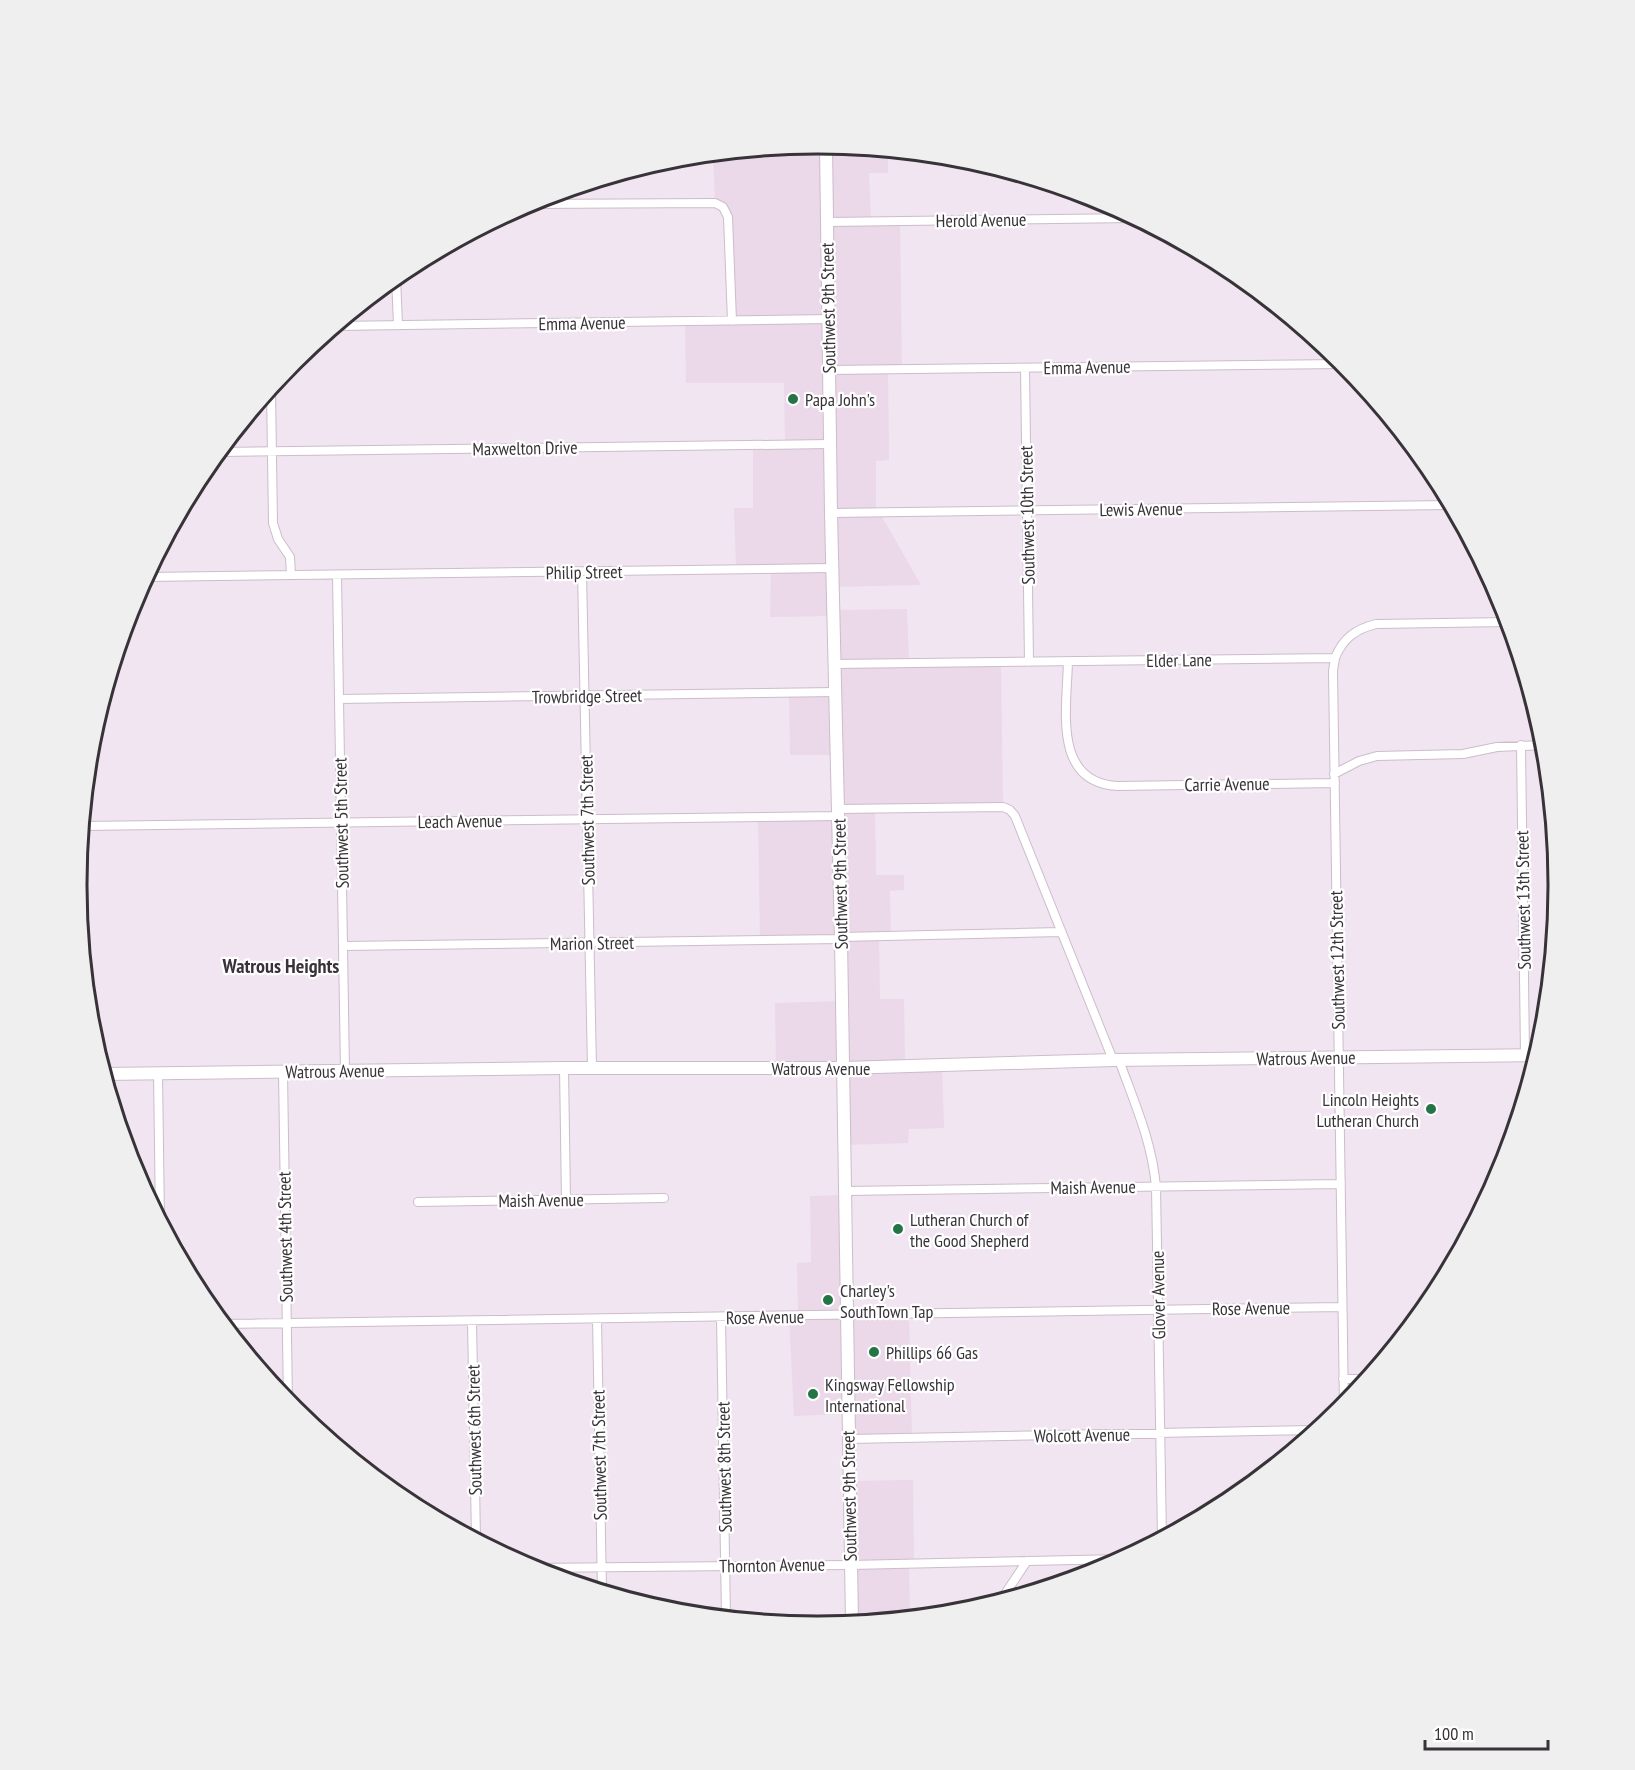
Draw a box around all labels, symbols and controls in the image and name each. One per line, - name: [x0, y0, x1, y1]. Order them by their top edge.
- street label: Herold Avenue: [935, 208, 1027, 232]
- street label: Southwest 9th Street: [815, 242, 841, 374]
- street label: Emma Avenue: [538, 311, 626, 335]
- street label: Emma Avenue: [1043, 355, 1131, 379]
- place label: Papa John's: [805, 388, 875, 411]
- marker: Papa John's: [786, 392, 800, 406]
- street label: Maxwelton Drive: [472, 436, 578, 460]
- street label: Southwest 10th Street: [1014, 445, 1040, 585]
- street label: Lewis Avenue: [1099, 497, 1183, 521]
- street label: Philip Street: [545, 560, 623, 584]
- street label: Elder Lane: [1146, 648, 1212, 672]
- street label: Trowbridge Street: [532, 684, 642, 708]
- street label: Southwest 7th Street: [574, 754, 600, 886]
- street label: Southwest 5th Street: [328, 757, 354, 889]
- street label: Carrie Avenue: [1184, 772, 1270, 796]
- street label: Leach Avenue: [418, 809, 502, 833]
- street label: Southwest 9th Street: [827, 818, 853, 950]
- street label: Southwest 13th Street: [1510, 830, 1536, 970]
- street label: Southwest 12th Street: [1324, 890, 1350, 1030]
- street label: Marion Street: [550, 931, 634, 955]
- district label: Watrous Heights: [222, 953, 339, 979]
- street label: Watrous Avenue: [1256, 1046, 1356, 1070]
- street label: Watrous Avenue: [771, 1057, 871, 1080]
- street label: Watrous Avenue: [285, 1059, 385, 1083]
- place label: Lincoln Heights Lutheran Church: [1317, 1088, 1419, 1132]
- marker: Lincoln Heights Lutheran Church: [1424, 1102, 1438, 1116]
- street label: Southwest 4th Street: [272, 1171, 298, 1303]
- street label: Maish Avenue: [1050, 1175, 1136, 1199]
- street label: Maish Avenue: [498, 1188, 584, 1212]
- place label: Lutheran Church of the Good Shepherd: [910, 1208, 1030, 1252]
- marker: Lutheran Church of the Good Shepherd: [891, 1222, 905, 1236]
- street label: Glover Avenue: [1146, 1250, 1170, 1340]
- place label: Charley's SouthTown Tap: [840, 1279, 934, 1323]
- marker: Charley's SouthTown Tap: [821, 1293, 835, 1307]
- street label: Rose Avenue: [1212, 1296, 1290, 1320]
- street label: Rose Avenue: [726, 1305, 804, 1329]
- place label: Phillips 66 Gas: [886, 1341, 978, 1364]
- marker: Phillips 66 Gas: [867, 1345, 881, 1359]
- street label: Southwest 6th Street: [461, 1364, 487, 1496]
- place label: Kingsway Fellowship International: [825, 1373, 955, 1417]
- marker: Kingsway Fellowship International: [806, 1387, 820, 1401]
- street label: Southwest 7th Street: [586, 1389, 612, 1521]
- street label: Southwest 8th Street: [711, 1401, 737, 1533]
- street label: Wolcott Avenue: [1034, 1423, 1130, 1447]
- street label: Southwest 9th Street: [836, 1430, 862, 1562]
- street label: Thornton Avenue: [719, 1553, 825, 1577]
- scale bar: [1425, 1713, 1548, 1751]
- text: 100 m: [1434, 1722, 1474, 1745]

